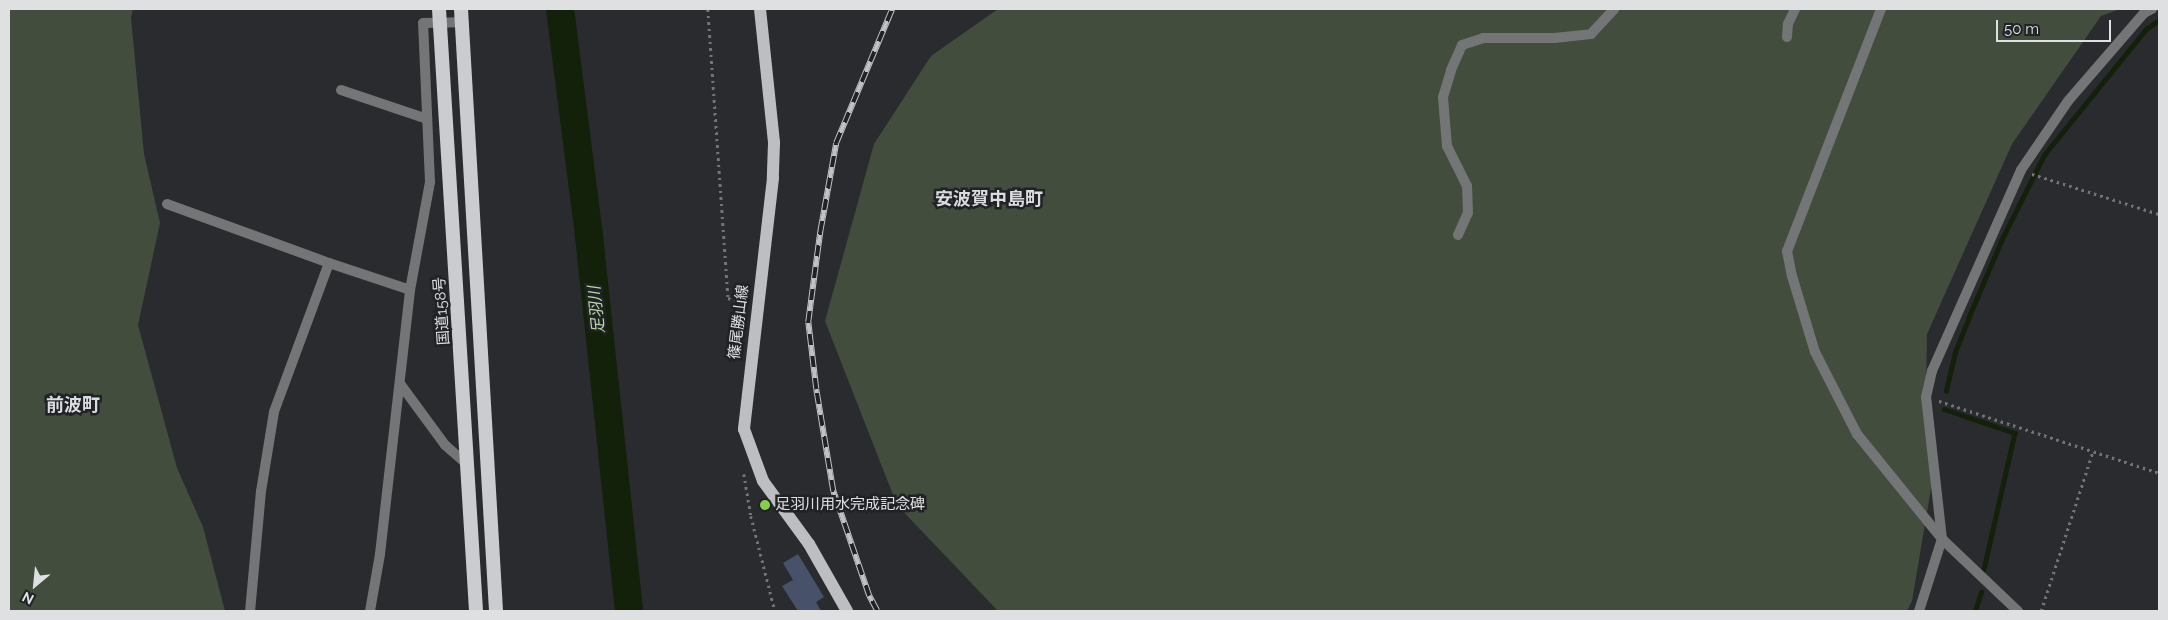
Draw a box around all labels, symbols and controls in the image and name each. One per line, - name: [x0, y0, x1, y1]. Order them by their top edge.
- scale bar: [1998, 10, 2113, 42]
- text: 50 m: [2004, 20, 2039, 38]
- district label: 安波賀中島町: [935, 188, 1043, 210]
- street label: 国道158号: [431, 276, 453, 346]
- street label: 篠尾勝山線: [725, 284, 753, 360]
- water label: 足羽川: [585, 285, 609, 335]
- district label: 前波町: [46, 394, 100, 416]
- place label: 足羽川用水完成記念碑: [775, 496, 925, 514]
- marker: 足羽川用水完成記念碑: [759, 499, 771, 511]
- north arrow: [10, 560, 60, 610]
- text: N: [19, 589, 36, 608]

